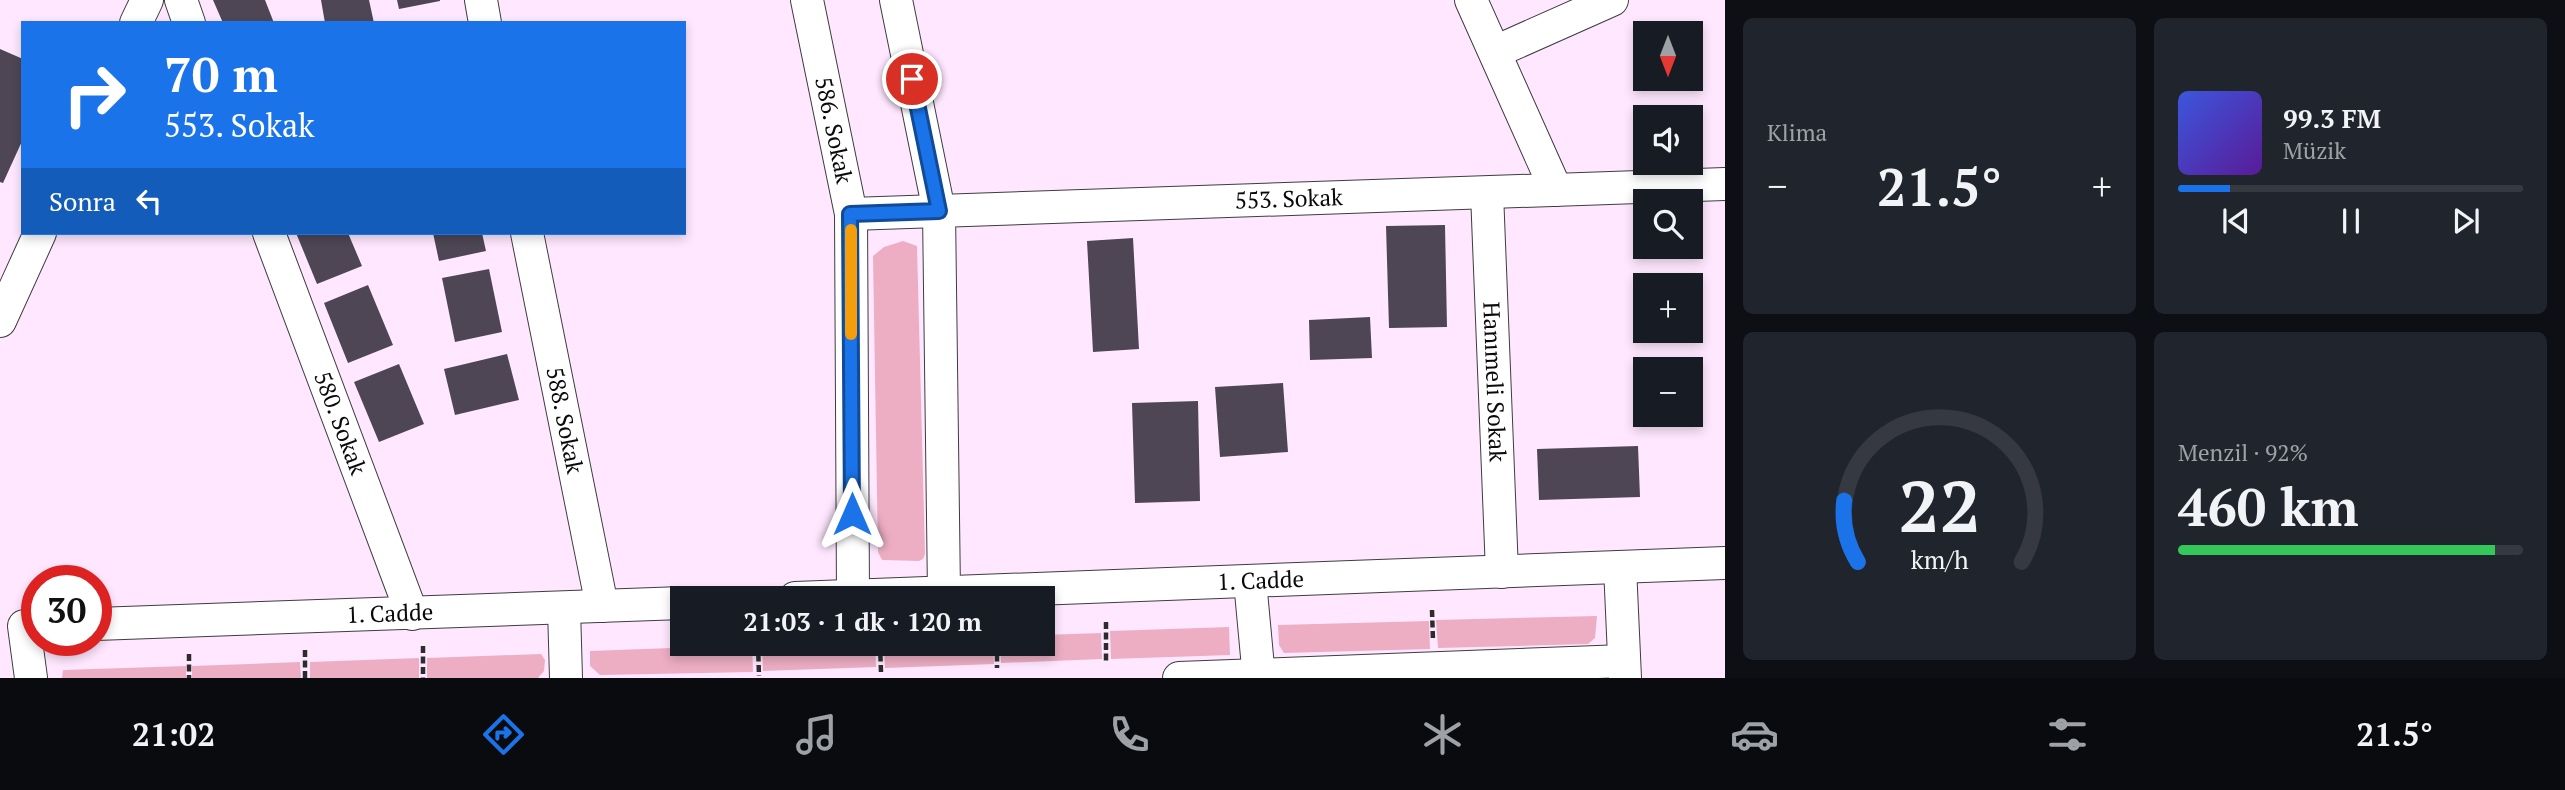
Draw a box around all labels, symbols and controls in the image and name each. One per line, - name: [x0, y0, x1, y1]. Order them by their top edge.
- north arrow: [1633, 21, 1703, 91]
- map controls: [1633, 21, 1703, 427]
- text: 70 m: [164, 41, 278, 106]
- icon: right: [49, 49, 140, 140]
- pin: [882, 49, 942, 109]
- icon: arrive: [893, 60, 931, 98]
- street label: 586. Sokak: [808, 74, 860, 186]
- text: 99.3 FM: [2283, 101, 2381, 135]
- text: 553. Sokak: [164, 104, 315, 146]
- button: sound: [1633, 105, 1703, 175]
- text: Klima: [1767, 117, 1827, 148]
- text: Müzik: [2283, 135, 2346, 166]
- text: 21.5°: [1877, 152, 2002, 221]
- text: −: [1767, 161, 1787, 211]
- text: +: [2092, 161, 2112, 211]
- street label: 553. Sokak: [1234, 181, 1344, 216]
- icon: left: [130, 182, 168, 220]
- text: Sonra: [49, 184, 116, 218]
- button: search: [1633, 189, 1703, 259]
- icon: previous: [2217, 202, 2255, 240]
- icon: pause: [2332, 202, 2370, 240]
- icon: next: [2447, 202, 2485, 240]
- button: +: [1633, 273, 1703, 343]
- street label: Hanımeli Sokak: [1476, 301, 1514, 463]
- button: −: [1633, 357, 1703, 427]
- street label: 588. Sokak: [539, 364, 591, 476]
- street label: 580. Sokak: [307, 367, 374, 479]
- text: Menzil · 92%: [2178, 437, 2308, 468]
- text: 22: [1898, 456, 1981, 553]
- text: 460 km: [2178, 472, 2359, 541]
- position arrow: [815, 477, 889, 551]
- text: km/h: [1911, 543, 1969, 576]
- street label: 1. Cadde: [1217, 563, 1305, 597]
- speed limit sign: 30: [21, 565, 112, 656]
- street label: 1. Cadde: [346, 596, 434, 630]
- text: 21:03 · 1 dk · 120 m: [743, 604, 982, 638]
- icon: directions: [479, 710, 528, 759]
- icon: music: [792, 710, 841, 759]
- icon: phone: [1105, 710, 1154, 759]
- icon: climate: [1418, 710, 1467, 759]
- icon: car: [1730, 710, 1779, 759]
- icon: filters: [2043, 710, 2092, 759]
- text: 21:02: [132, 713, 215, 755]
- text: 21.5°: [2356, 713, 2433, 755]

